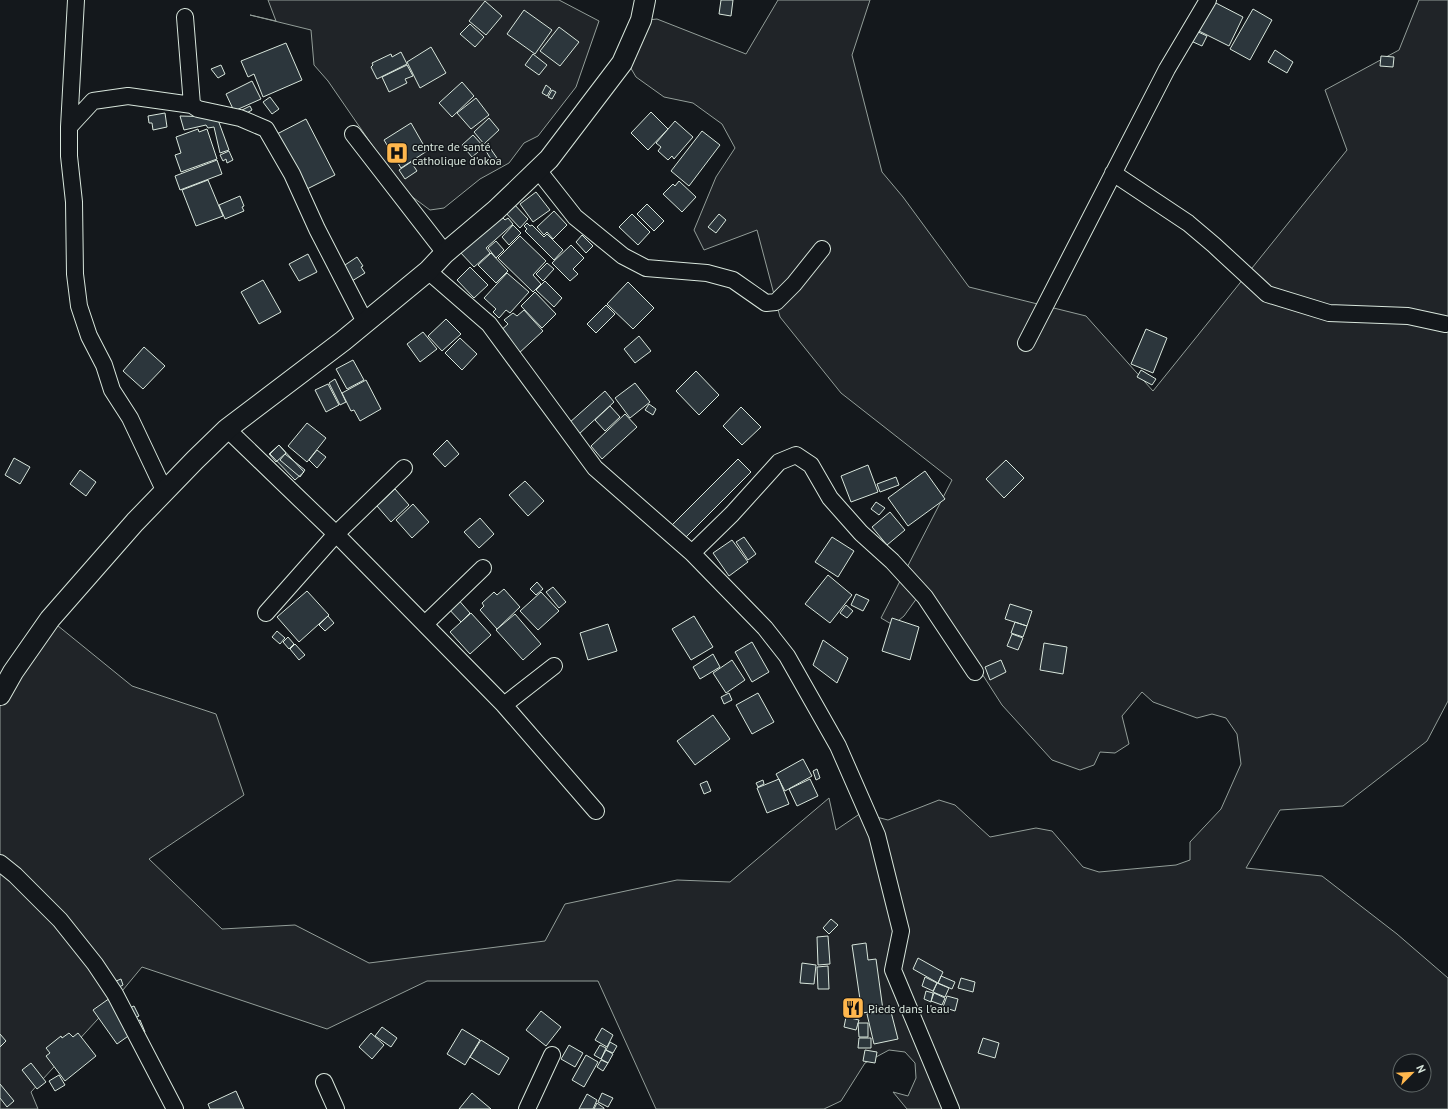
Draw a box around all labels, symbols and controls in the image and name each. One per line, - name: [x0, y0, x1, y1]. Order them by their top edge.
- place label: centre de santé catholique d'okoa: [412, 139, 502, 168]
- hospital icon: centre de santé catholique d'okoa: [384, 140, 410, 166]
- restaurant icon: Pieds dans l'eau: [840, 995, 866, 1021]
- place label: Pieds dans l'eau: [868, 1001, 949, 1016]
- north arrow: [1392, 1053, 1432, 1093]
- text: N: [1413, 1063, 1429, 1075]

